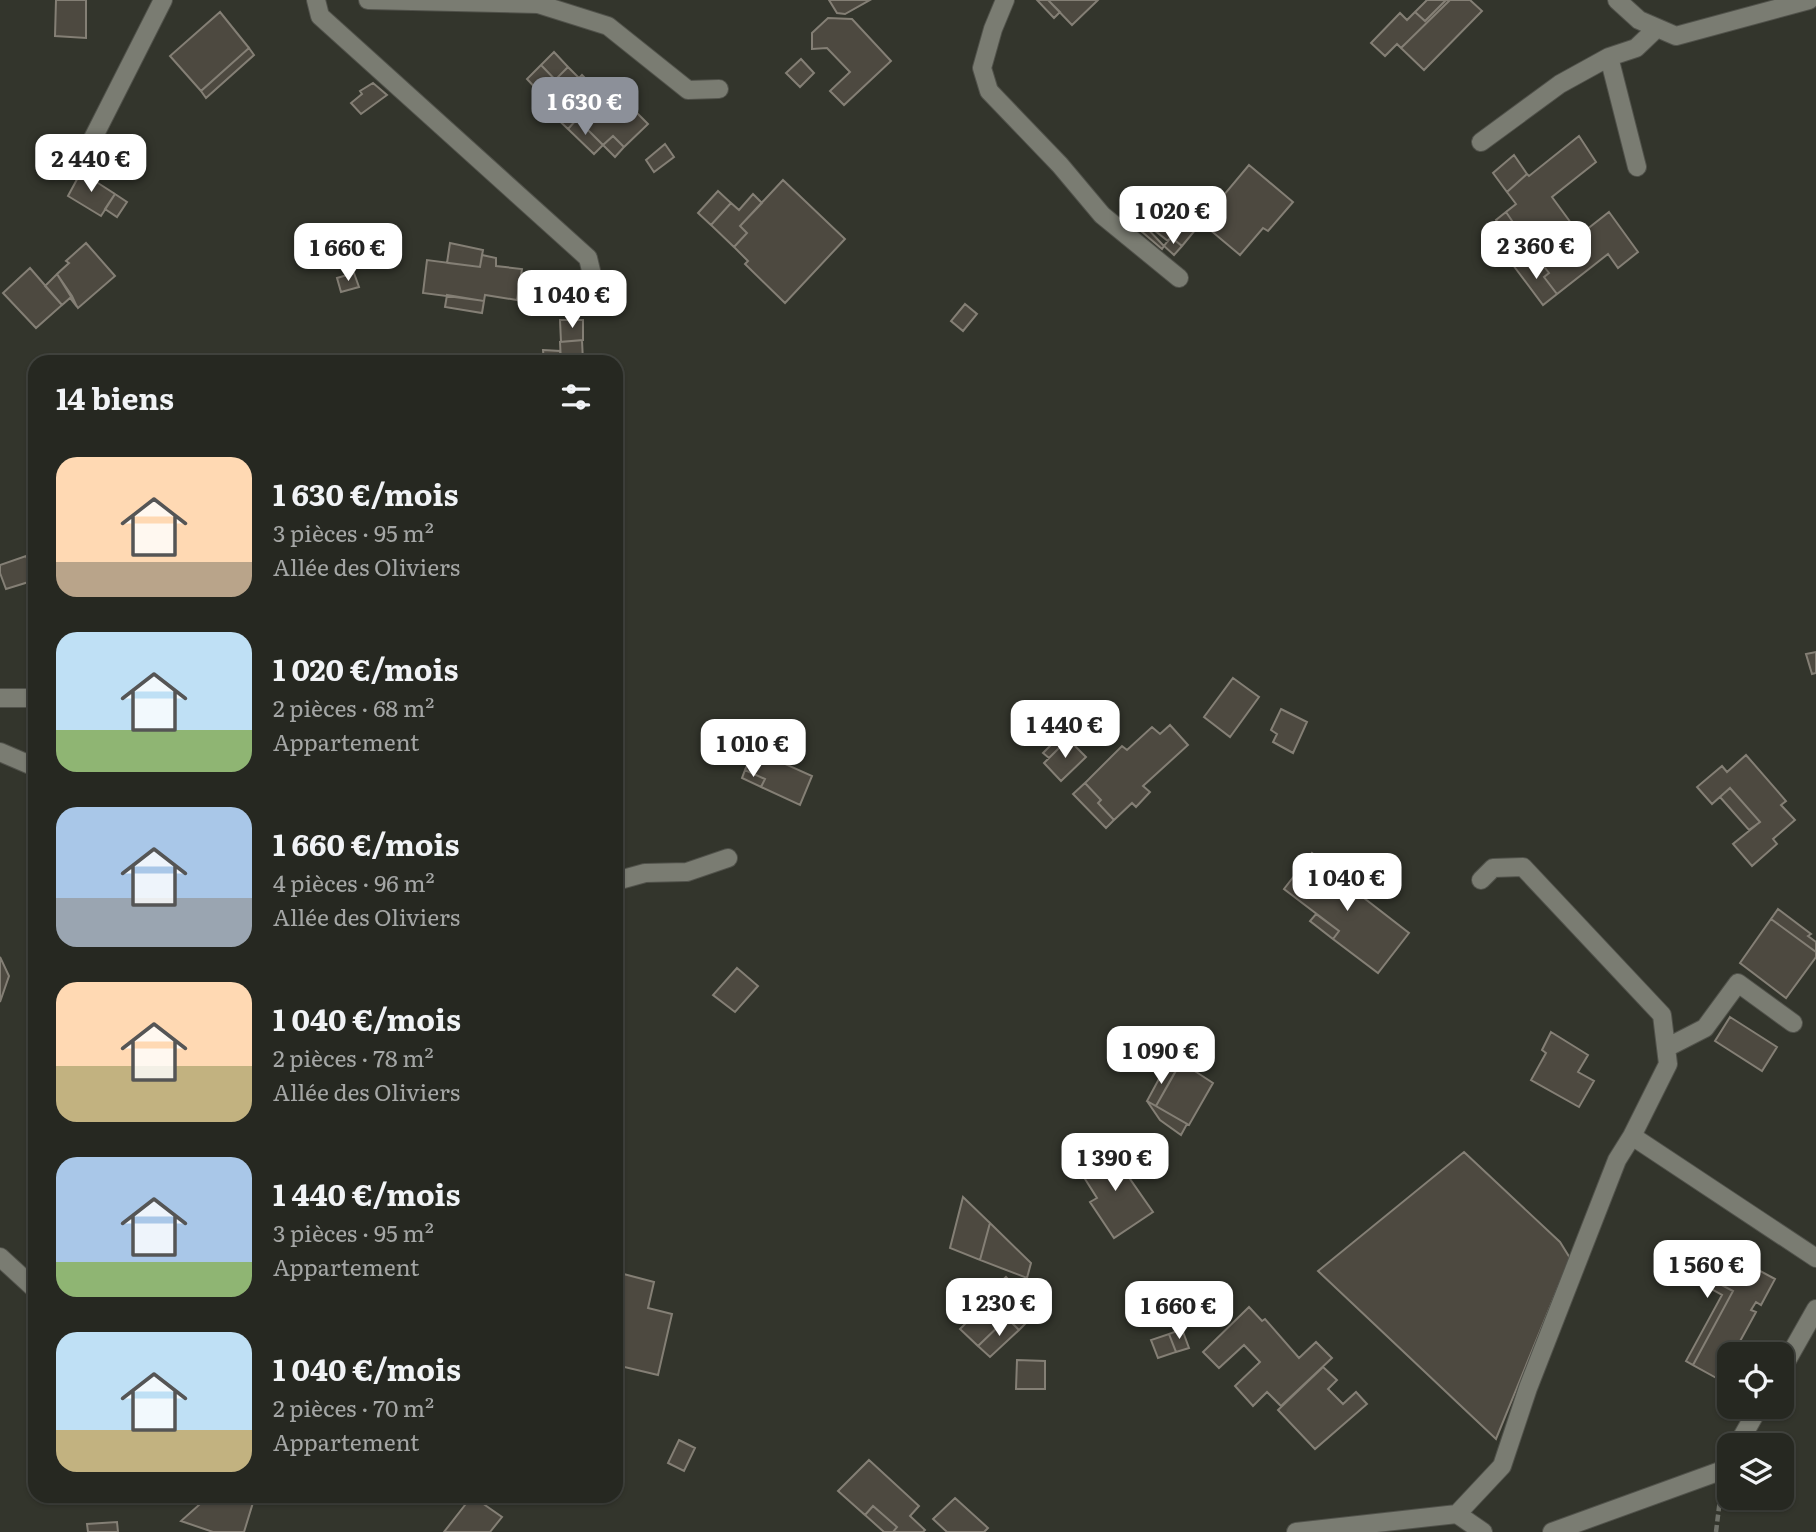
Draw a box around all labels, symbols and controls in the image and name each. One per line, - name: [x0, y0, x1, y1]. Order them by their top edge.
- pin: 1 630 €: [520, 78, 650, 137]
- text: 1 630 €: [547, 83, 623, 117]
- pin: 2 440 €: [26, 134, 156, 194]
- text: 2 440 €: [51, 140, 131, 174]
- pin: 1 020 €: [1108, 187, 1238, 246]
- text: 1 020 €: [1135, 192, 1211, 226]
- pin: 2 360 €: [1471, 222, 1601, 281]
- pin: 1 660 €: [283, 224, 413, 283]
- text: 2 360 €: [1497, 227, 1575, 261]
- text: 1 660 €: [310, 229, 386, 263]
- pin: 1 040 €: [507, 270, 637, 330]
- text: 1 040 €: [534, 276, 610, 310]
- text: 14 biens: [56, 375, 174, 419]
- icon: filters: [557, 378, 595, 416]
- text: 1 630 €/mois: [273, 471, 458, 515]
- icon: home: [112, 485, 196, 569]
- text: 3 pièces · 95 m²: [273, 515, 434, 549]
- text: Allée des Oliviers: [273, 549, 460, 583]
- text: 1 020 €/mois: [273, 646, 459, 690]
- icon: home: [112, 660, 196, 744]
- text: 2 pièces · 68 m²: [273, 690, 434, 724]
- pin: 1 440 €: [1000, 700, 1130, 760]
- text: 1 440 €: [1027, 706, 1103, 740]
- pin: 1 010 €: [688, 720, 818, 779]
- text: Appartement: [273, 724, 419, 758]
- text: 1 010 €: [717, 725, 789, 759]
- text: 1 660 €/mois: [273, 821, 459, 865]
- icon: home: [112, 835, 196, 919]
- pin: 1 040 €: [1282, 853, 1412, 913]
- text: 1 040 €: [1309, 859, 1385, 893]
- text: 4 pièces · 96 m²: [273, 865, 435, 899]
- text: Allée des Oliviers: [273, 899, 460, 933]
- text: 1 040 €/mois: [273, 996, 461, 1040]
- icon: home: [112, 1010, 196, 1094]
- pin: 1 090 €: [1096, 1026, 1226, 1086]
- text: 1 090 €: [1123, 1032, 1199, 1066]
- text: 2 pièces · 78 m²: [273, 1040, 434, 1074]
- text: Allée des Oliviers: [273, 1074, 460, 1108]
- pin: 1 390 €: [1050, 1134, 1180, 1193]
- text: 1 390 €: [1078, 1139, 1152, 1173]
- text: 1 440 €/mois: [273, 1171, 461, 1215]
- icon: home: [112, 1185, 196, 1269]
- text: 3 pièces · 95 m²: [273, 1215, 434, 1249]
- pin: 1 560 €: [1642, 1240, 1772, 1300]
- text: 1 560 €: [1670, 1246, 1744, 1280]
- text: Appartement: [273, 1249, 419, 1283]
- pin: 1 230 €: [934, 1278, 1064, 1338]
- pin: 1 660 €: [1114, 1282, 1244, 1341]
- text: 1 230 €: [962, 1284, 1036, 1318]
- text: 1 660 €: [1141, 1287, 1217, 1321]
- map controls: [1717, 1342, 1794, 1510]
- button: locate: [1717, 1342, 1794, 1419]
- text: 1 040 €/mois: [273, 1346, 461, 1390]
- icon: home: [112, 1360, 196, 1444]
- text: 2 pièces · 70 m²: [273, 1390, 434, 1424]
- text: Appartement: [273, 1424, 419, 1458]
- button: layers: [1717, 1433, 1794, 1510]

